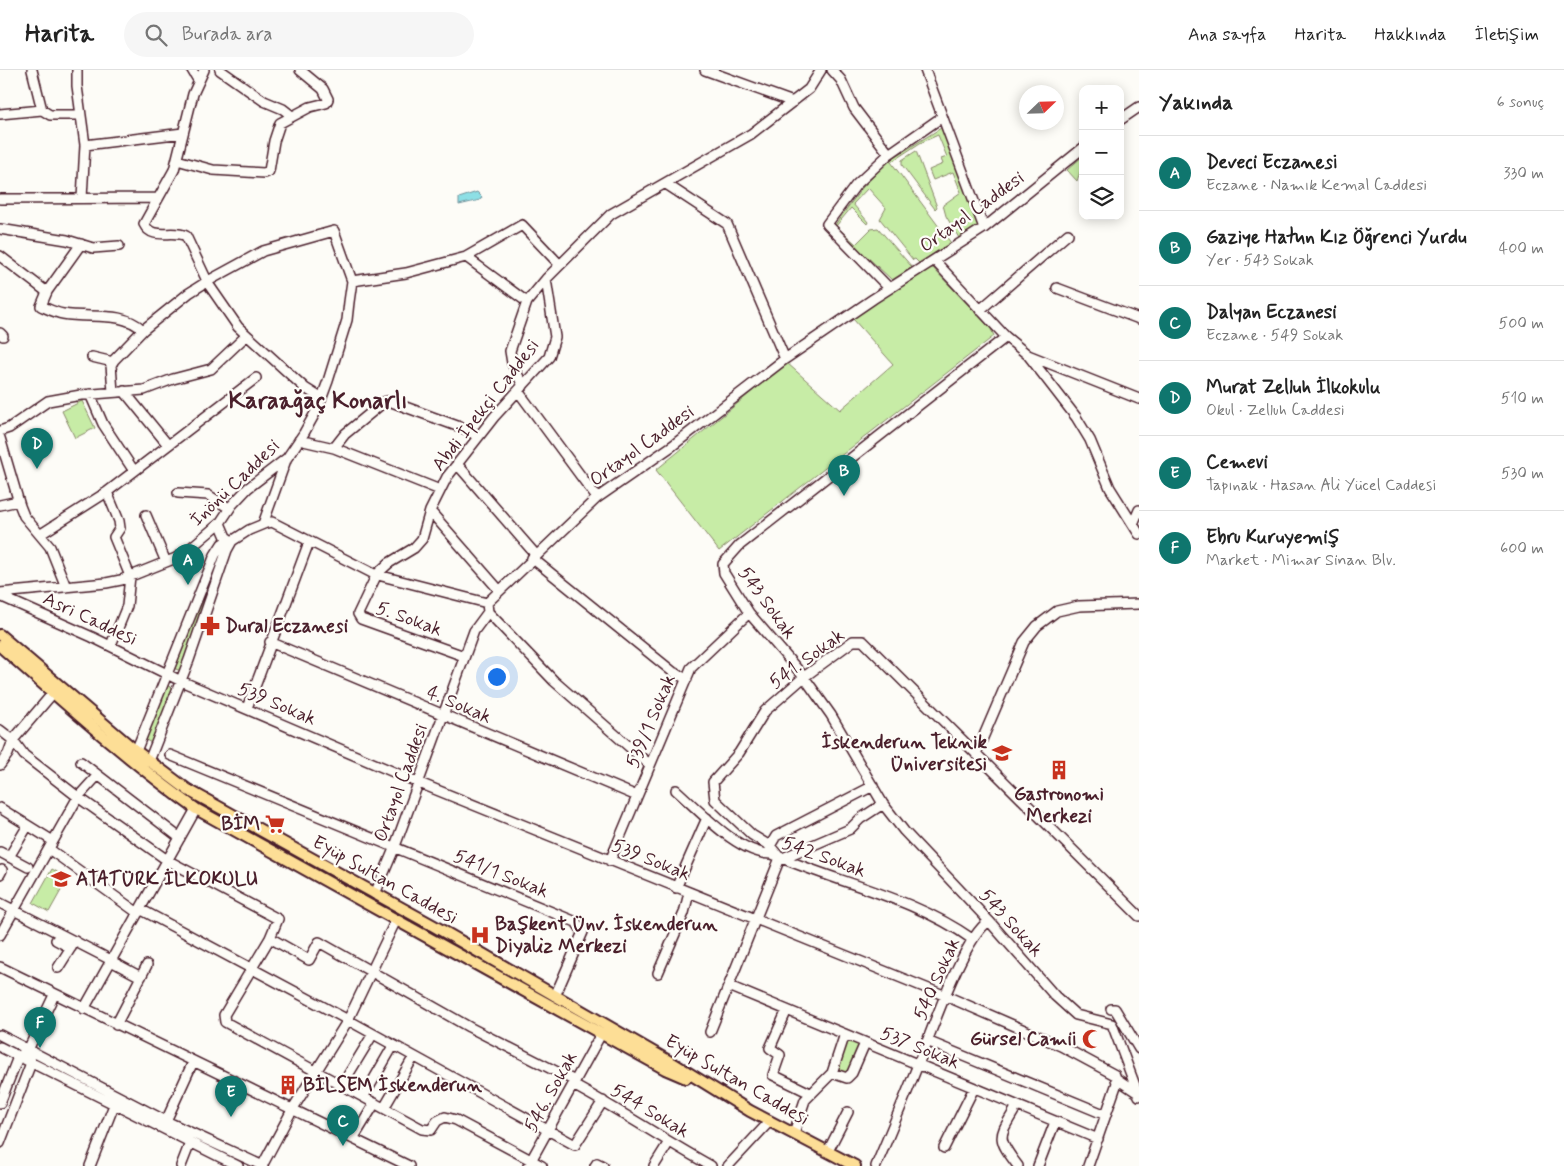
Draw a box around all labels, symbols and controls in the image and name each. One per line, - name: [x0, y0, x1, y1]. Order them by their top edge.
- search box: [124, 12, 474, 57]
- text: Harita: [25, 19, 94, 50]
- icon: search: [142, 21, 170, 49]
- text: Burada ara: [182, 22, 273, 47]
- text: Ana sayfa: [1188, 23, 1267, 47]
- text: Harita: [1295, 23, 1346, 47]
- text: Hakkında: [1374, 23, 1447, 47]
- text: İletişim: [1475, 23, 1539, 47]
- north arrow: [1019, 85, 1064, 130]
- map controls: [1079, 85, 1124, 220]
- button: +: [1079, 85, 1124, 130]
- text: Yakında: [1159, 89, 1233, 117]
- text: 6 sonuç: [1497, 92, 1544, 113]
- button: −: [1079, 130, 1124, 175]
- text: Deveci Eczanesi: [1206, 150, 1338, 175]
- text: A: [1170, 163, 1180, 184]
- text: 330 m: [1503, 163, 1544, 184]
- street label: Ortayol Caddesi: [915, 166, 1029, 258]
- button: layers: [1079, 175, 1124, 220]
- text: Eczane · Namık Kemal Caddesi: [1206, 175, 1427, 196]
- text: Gaziye Hatun Kız Öğrenci Yurdu: [1206, 225, 1467, 250]
- text: B: [1170, 238, 1180, 259]
- text: 400 m: [1499, 238, 1544, 259]
- text: Yer · 543 Sokak: [1206, 250, 1314, 271]
- text: Dalyan Eczanesi: [1206, 300, 1337, 325]
- text: C: [1169, 313, 1181, 334]
- text: 500 m: [1499, 313, 1544, 334]
- text: Eczane · 549 Sokak: [1206, 325, 1343, 346]
- street label: Abdi İpekçi Caddesi: [426, 334, 546, 476]
- text: Murat Zelluh İlkokulu: [1206, 375, 1380, 400]
- district label: Karaağaç Konarlı: [228, 386, 408, 418]
- text: D: [1169, 388, 1181, 409]
- text: 510 m: [1501, 388, 1544, 409]
- street label: Ortayol Caddesi: [585, 400, 699, 492]
- text: Okul · Zelluh Caddesi: [1206, 400, 1345, 421]
- pin: D: [21, 428, 53, 469]
- street label: İnönü Caddesi: [185, 434, 285, 532]
- text: Cemevi: [1206, 450, 1268, 475]
- pin: B: [828, 455, 860, 496]
- text: E: [1170, 463, 1180, 484]
- text: 530 m: [1501, 463, 1544, 484]
- text: Tapınak · Hasan Ali Yücel Caddesi: [1206, 475, 1437, 496]
- text: Ebru Kuruyemiş: [1206, 525, 1340, 550]
- text: F: [1171, 538, 1179, 559]
- text: 600 m: [1500, 538, 1544, 559]
- pin: A: [172, 544, 204, 585]
- text: Market · Mimar Sinan Blv.: [1206, 550, 1396, 571]
- street label: 543 Sokak: [732, 562, 802, 644]
- street label: Asri Caddesi: [39, 586, 141, 652]
- street label: 5. Sokak: [373, 596, 445, 642]
- place label: Dural Eczanesi: [225, 614, 348, 639]
- pharmacy icon: Dural Eczanesi: [199, 615, 221, 637]
- street label: 541. Sokak: [764, 623, 850, 695]
- your location: [484, 664, 510, 690]
- street label: 539/1 Sokak: [620, 670, 682, 772]
- street label: 539 Sokak: [234, 676, 320, 732]
- street label: 4. Sokak: [423, 680, 495, 730]
- street label: Ortayol Caddesi: [368, 721, 434, 845]
- place label: İskenderun Teknik Üniversitesi: [822, 730, 987, 777]
- school or university icon: İskenderun Teknik Üniversitesi: [991, 742, 1013, 764]
- building icon: Gastronomi Merkezi: [1048, 759, 1070, 781]
- place label: Gastronomi Merkezi: [1014, 782, 1104, 829]
- place label: BİM: [221, 812, 260, 837]
- supermarket icon: BİM: [264, 813, 286, 835]
- street label: Eyüp Sultan Caddesi: [307, 830, 462, 931]
- street label: 542 Sokak: [779, 830, 869, 884]
- street label: 539 Sokak: [608, 833, 694, 887]
- street label: 541/1 Sokak: [450, 844, 552, 904]
- place label: ATATÜRK İLKOKULU: [76, 867, 258, 892]
- school or university icon: ATATÜRK İLKOKULU: [50, 868, 72, 890]
- street label: 543 Sokak: [974, 883, 1048, 963]
- place label: Başkent Ünv. İskenderun Diyaliz Merkezi: [495, 912, 717, 959]
- hospital icon: Başkent Ünv. İskenderun Diyaliz Merkezi: [469, 924, 491, 946]
- street label: 540 Sokak: [908, 934, 966, 1024]
- pin: F: [24, 1007, 56, 1048]
- street label: 537 Sokak: [877, 1021, 963, 1075]
- place label: Gürsel Camii: [970, 1027, 1077, 1052]
- mosque icon: Gürsel Camii: [1081, 1028, 1103, 1050]
- street label: Eyüp Sultan Caddesi: [660, 1029, 814, 1132]
- street label: 546. Sokak: [518, 1047, 584, 1137]
- place label: BİLSEM İskenderun: [303, 1073, 482, 1098]
- building icon: BİLSEM İskenderun: [277, 1074, 299, 1096]
- pin: E: [215, 1076, 247, 1117]
- street label: 544 Sokak: [606, 1078, 694, 1144]
- pin: C: [327, 1105, 359, 1146]

